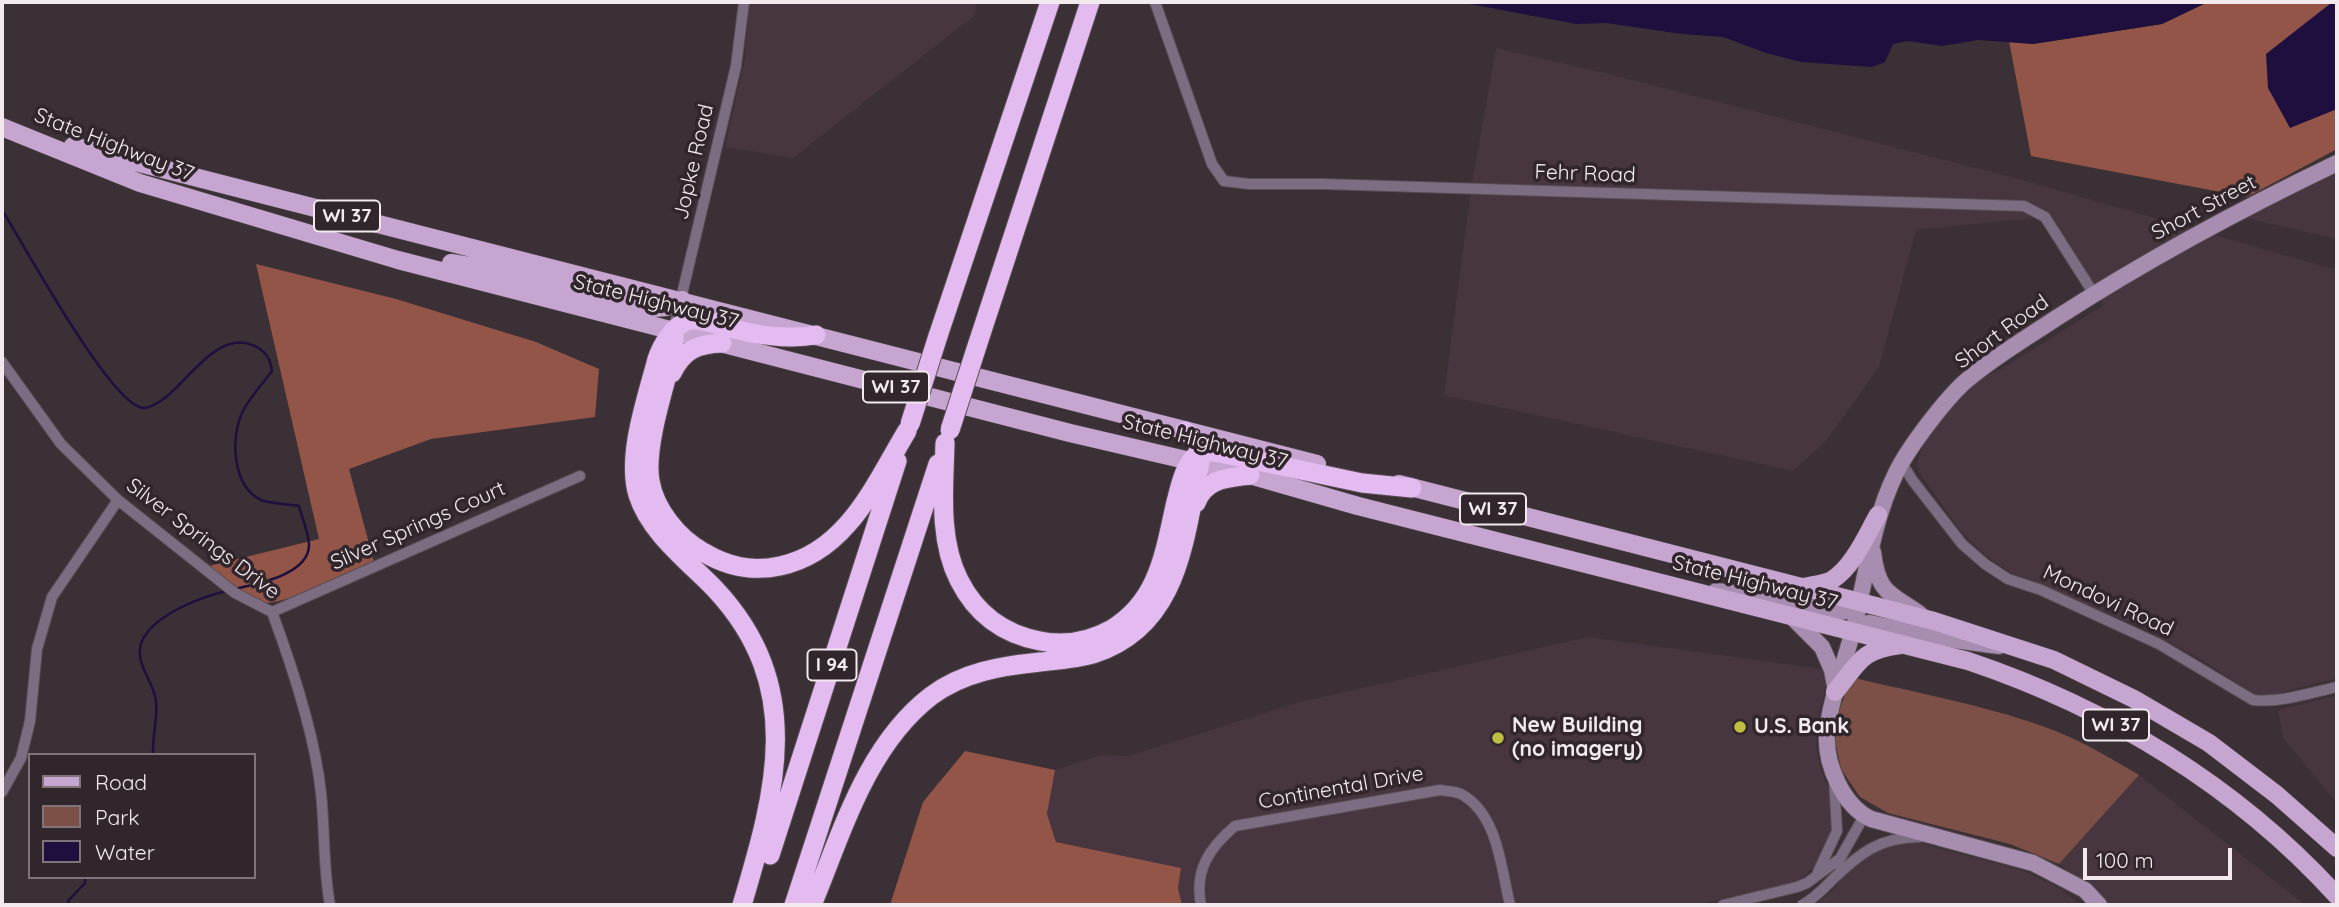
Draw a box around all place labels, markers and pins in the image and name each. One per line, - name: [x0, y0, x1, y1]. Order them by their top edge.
- place label: New Building (no imagery): [1512, 713, 1643, 763]
- place label: U.S. Bank: [1754, 714, 1849, 740]
- marker: U.S. Bank: [1732, 719, 1748, 735]
- marker: New Building (no imagery): [1490, 730, 1506, 746]

